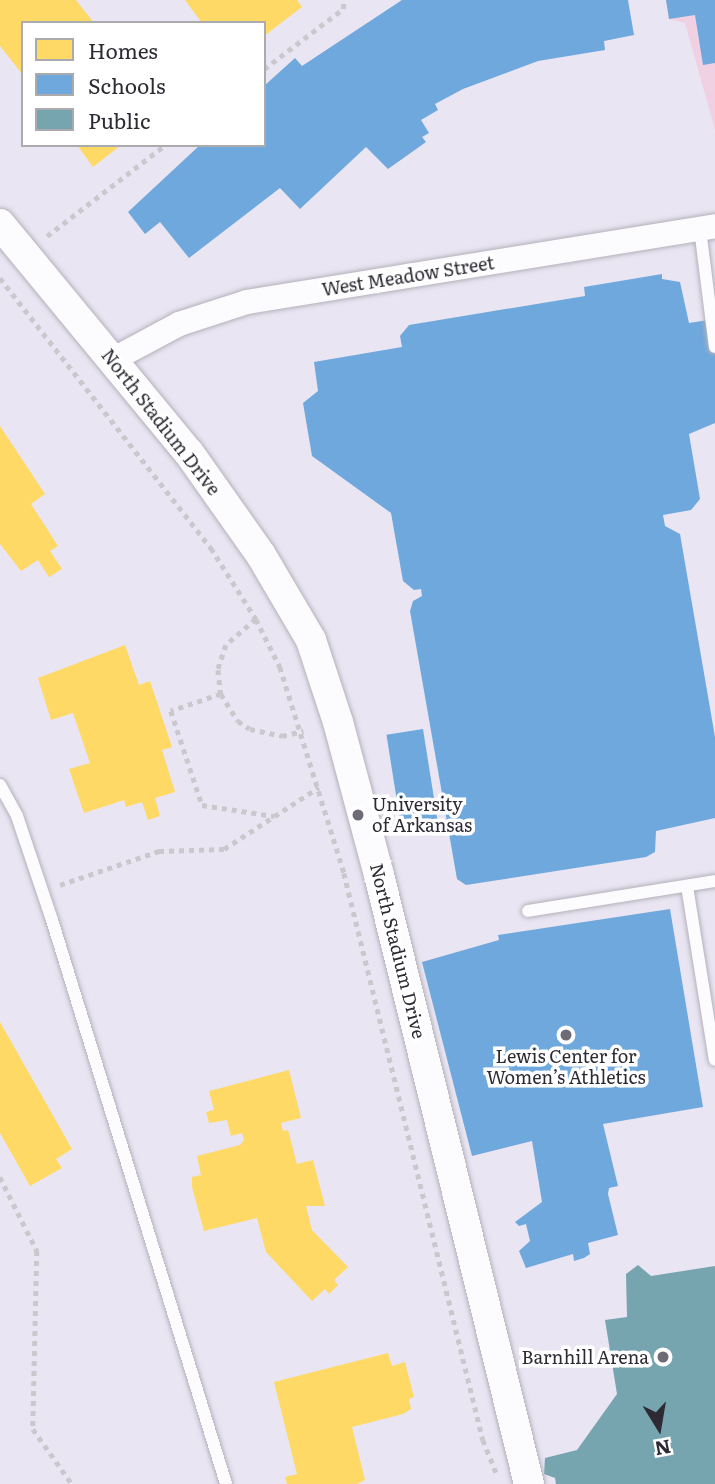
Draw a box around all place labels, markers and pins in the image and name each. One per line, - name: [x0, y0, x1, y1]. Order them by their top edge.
- place label: University of Arkansas: [372, 794, 472, 836]
- marker: University of Arkansas: [350, 807, 366, 823]
- marker: Lewis Center for Women’s Athletics: [558, 1027, 574, 1043]
- place label: Lewis Center for Women’s Athletics: [486, 1046, 646, 1088]
- place label: Barnhill Arena: [522, 1346, 649, 1368]
- marker: Barnhill Arena: [655, 1349, 671, 1365]

